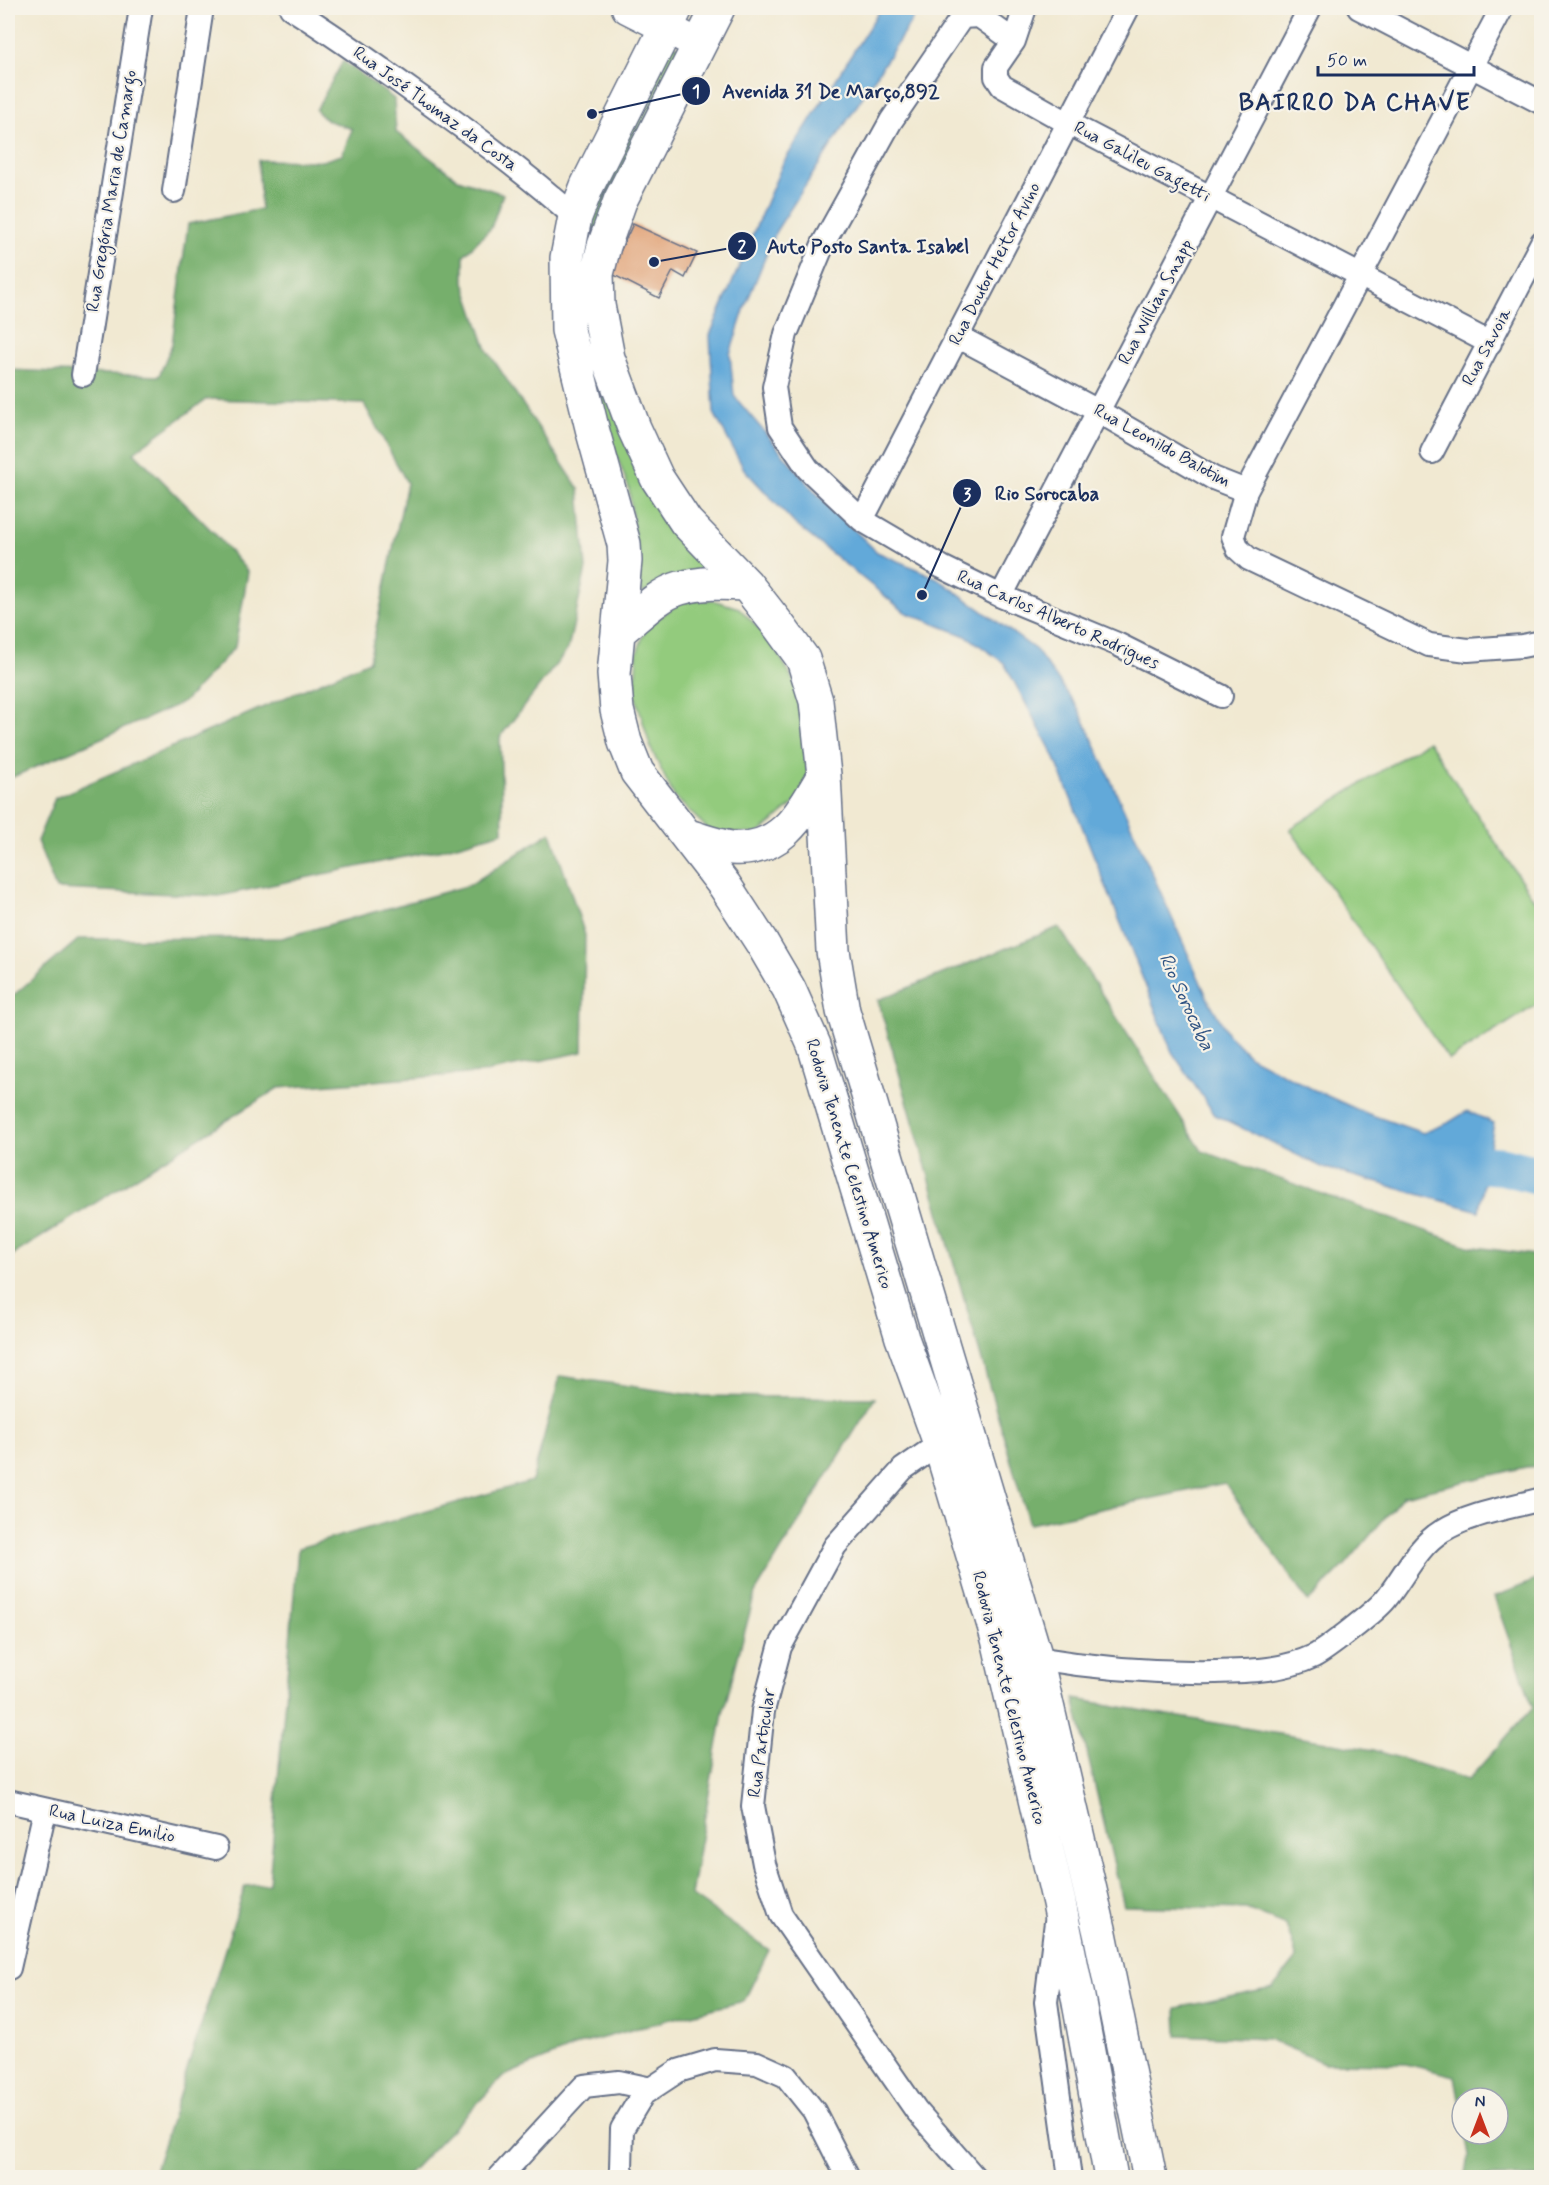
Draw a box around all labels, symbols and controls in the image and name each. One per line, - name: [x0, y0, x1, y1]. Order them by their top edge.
- scale bar: [1318, 39, 1474, 77]
- street label: Rua José Thomaz da Costa: [348, 41, 522, 177]
- text: 50 m: [1327, 49, 1367, 73]
- street label: Rua Gregória Maria de Camargo: [81, 68, 145, 314]
- callout: Avenida 31 De Março,892: [681, 72, 951, 110]
- text: Avenida 31 De Março,892: [722, 79, 940, 106]
- text: 1: [692, 80, 700, 104]
- district label: BAIRRO DA CHAVE: [1239, 88, 1471, 119]
- street label: Rua Galileu Gagetti: [1068, 116, 1215, 210]
- street label: Rua Doutor Heitor Avino: [943, 178, 1047, 350]
- callout: Auto Posto Santa Isabel: [727, 227, 980, 265]
- text: Auto Posto Santa Isabel: [767, 234, 969, 261]
- text: 2: [738, 235, 747, 259]
- street label: Rua Willian Snapp: [1113, 235, 1199, 369]
- street label: Rua Savoia: [1457, 304, 1518, 390]
- street label: Rua Leonildo Balotim: [1089, 398, 1235, 494]
- callout: Rio Sorocaba: [952, 474, 1112, 512]
- text: Rio Sorocaba: [995, 481, 1099, 508]
- text: 3: [963, 483, 972, 507]
- street label: Rua Carlos Alberto Rodrigues: [953, 564, 1163, 676]
- water label: Rio Sorocaba: [1152, 949, 1220, 1055]
- street label: Rodovia Tenente Celestino Americo: [799, 1036, 899, 1292]
- street label: Rodovia Tenente Celestino Americo: [966, 1569, 1052, 1827]
- street label: Rua Particular: [742, 1686, 782, 1799]
- street label: Rua Luiza Emilio: [47, 1799, 177, 1849]
- north arrow: [1450, 2086, 1510, 2146]
- text: N: [1475, 2092, 1485, 2113]

